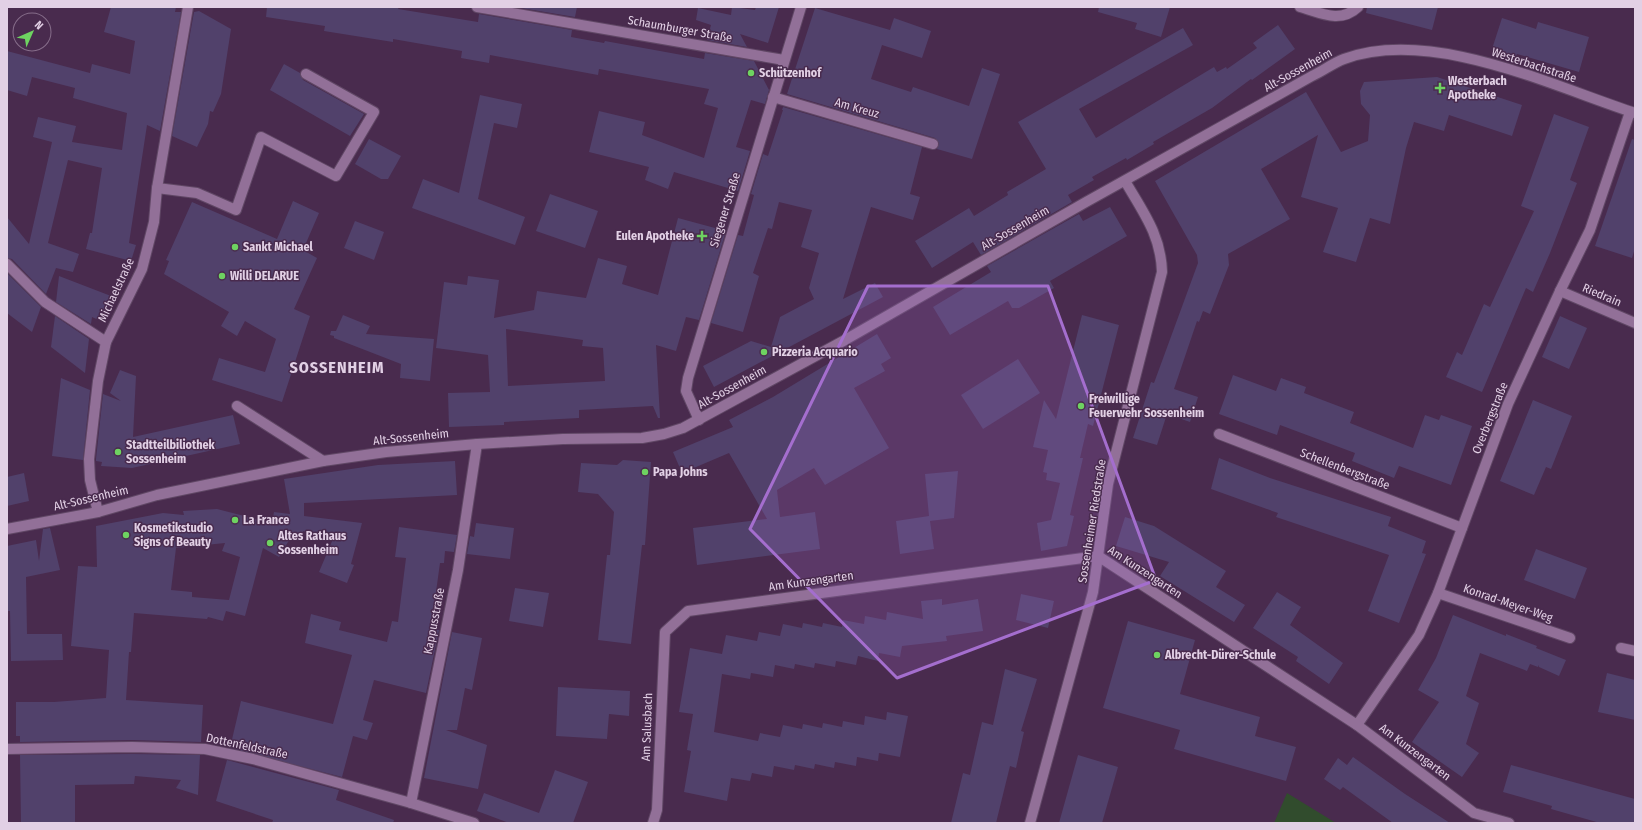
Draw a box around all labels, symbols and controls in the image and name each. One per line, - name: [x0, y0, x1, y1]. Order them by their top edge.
- north arrow: [12, 12, 52, 52]
- street label: Schaumburger Straße: [627, 13, 733, 45]
- text: N: [32, 18, 46, 32]
- street label: Alt-Sossenheim: [1261, 45, 1335, 95]
- street label: Westerbachstraße: [1490, 45, 1578, 85]
- place label: Schützenhof: [759, 66, 822, 80]
- marker: Schützenhof: [746, 68, 756, 78]
- place label: Westerbach Apotheke: [1447, 74, 1507, 102]
- marker: Westerbach Apotheke: [1435, 83, 1445, 93]
- street label: Am Kreuz: [833, 95, 881, 121]
- street label: Siegener Straße: [707, 171, 743, 249]
- street label: Alt-Sossenheim: [979, 203, 1051, 253]
- place label: Eulen Apotheke: [616, 229, 694, 243]
- marker: Eulen Apotheke: [697, 231, 707, 241]
- place label: Sankt Michael: [243, 240, 314, 254]
- marker: Sankt Michael: [230, 242, 240, 252]
- street label: Michaelstraße: [95, 256, 137, 324]
- place label: Willi DELARUE: [230, 269, 299, 283]
- marker: Willi DELARUE: [217, 271, 227, 281]
- street label: Riedrain: [1580, 281, 1624, 309]
- place label: Pizzeria Acquario: [772, 345, 858, 359]
- marker: Pizzeria Acquario: [759, 347, 769, 357]
- district label: SOSSENHEIM: [289, 358, 385, 377]
- street label: Alt-Sossenheim: [695, 362, 769, 412]
- street label: Overbergstraße: [1469, 380, 1511, 456]
- place label: Freiwillige Feuerwehr Sossenheim: [1089, 392, 1204, 420]
- marker: Freiwillige Feuerwehr Sossenheim: [1076, 401, 1086, 411]
- street label: Alt-Sossenheim: [372, 426, 450, 448]
- place label: Stadtteilbiliothek Sossenheim: [126, 438, 216, 466]
- street label: Schellenbergstraße: [1298, 445, 1392, 493]
- marker: Stadtteilbiliothek Sossenheim: [113, 447, 123, 457]
- street label: Sossenheimer Riedstraße: [1075, 458, 1109, 584]
- place label: Papa Johns: [653, 465, 708, 479]
- marker: Papa Johns: [640, 467, 650, 477]
- street label: Alt-Sossenheim: [52, 483, 130, 513]
- place label: La France: [243, 513, 289, 527]
- marker: La France: [230, 515, 240, 525]
- place label: Kosmetikstudio Signs of Beauty: [134, 521, 213, 549]
- place label: Altes Rathaus Sossenheim: [277, 529, 347, 557]
- marker: Kosmetikstudio Signs of Beauty: [121, 530, 131, 540]
- marker: Altes Rathaus Sossenheim: [265, 538, 275, 548]
- street label: Am Kunzengarten: [1105, 543, 1185, 601]
- street label: Am Kunzengarten: [768, 568, 854, 594]
- street label: Konrad-Meyer-Weg: [1461, 581, 1555, 625]
- street label: Kappusstraße: [421, 587, 447, 655]
- place label: Albrecht-Dürer-Schule: [1164, 648, 1276, 662]
- marker: Albrecht-Dürer-Schule: [1152, 650, 1162, 660]
- street label: Am Salusbach: [639, 693, 655, 761]
- street label: Am Kunzengarten: [1377, 721, 1453, 783]
- street label: Dottenfeldstraße: [205, 730, 289, 762]

